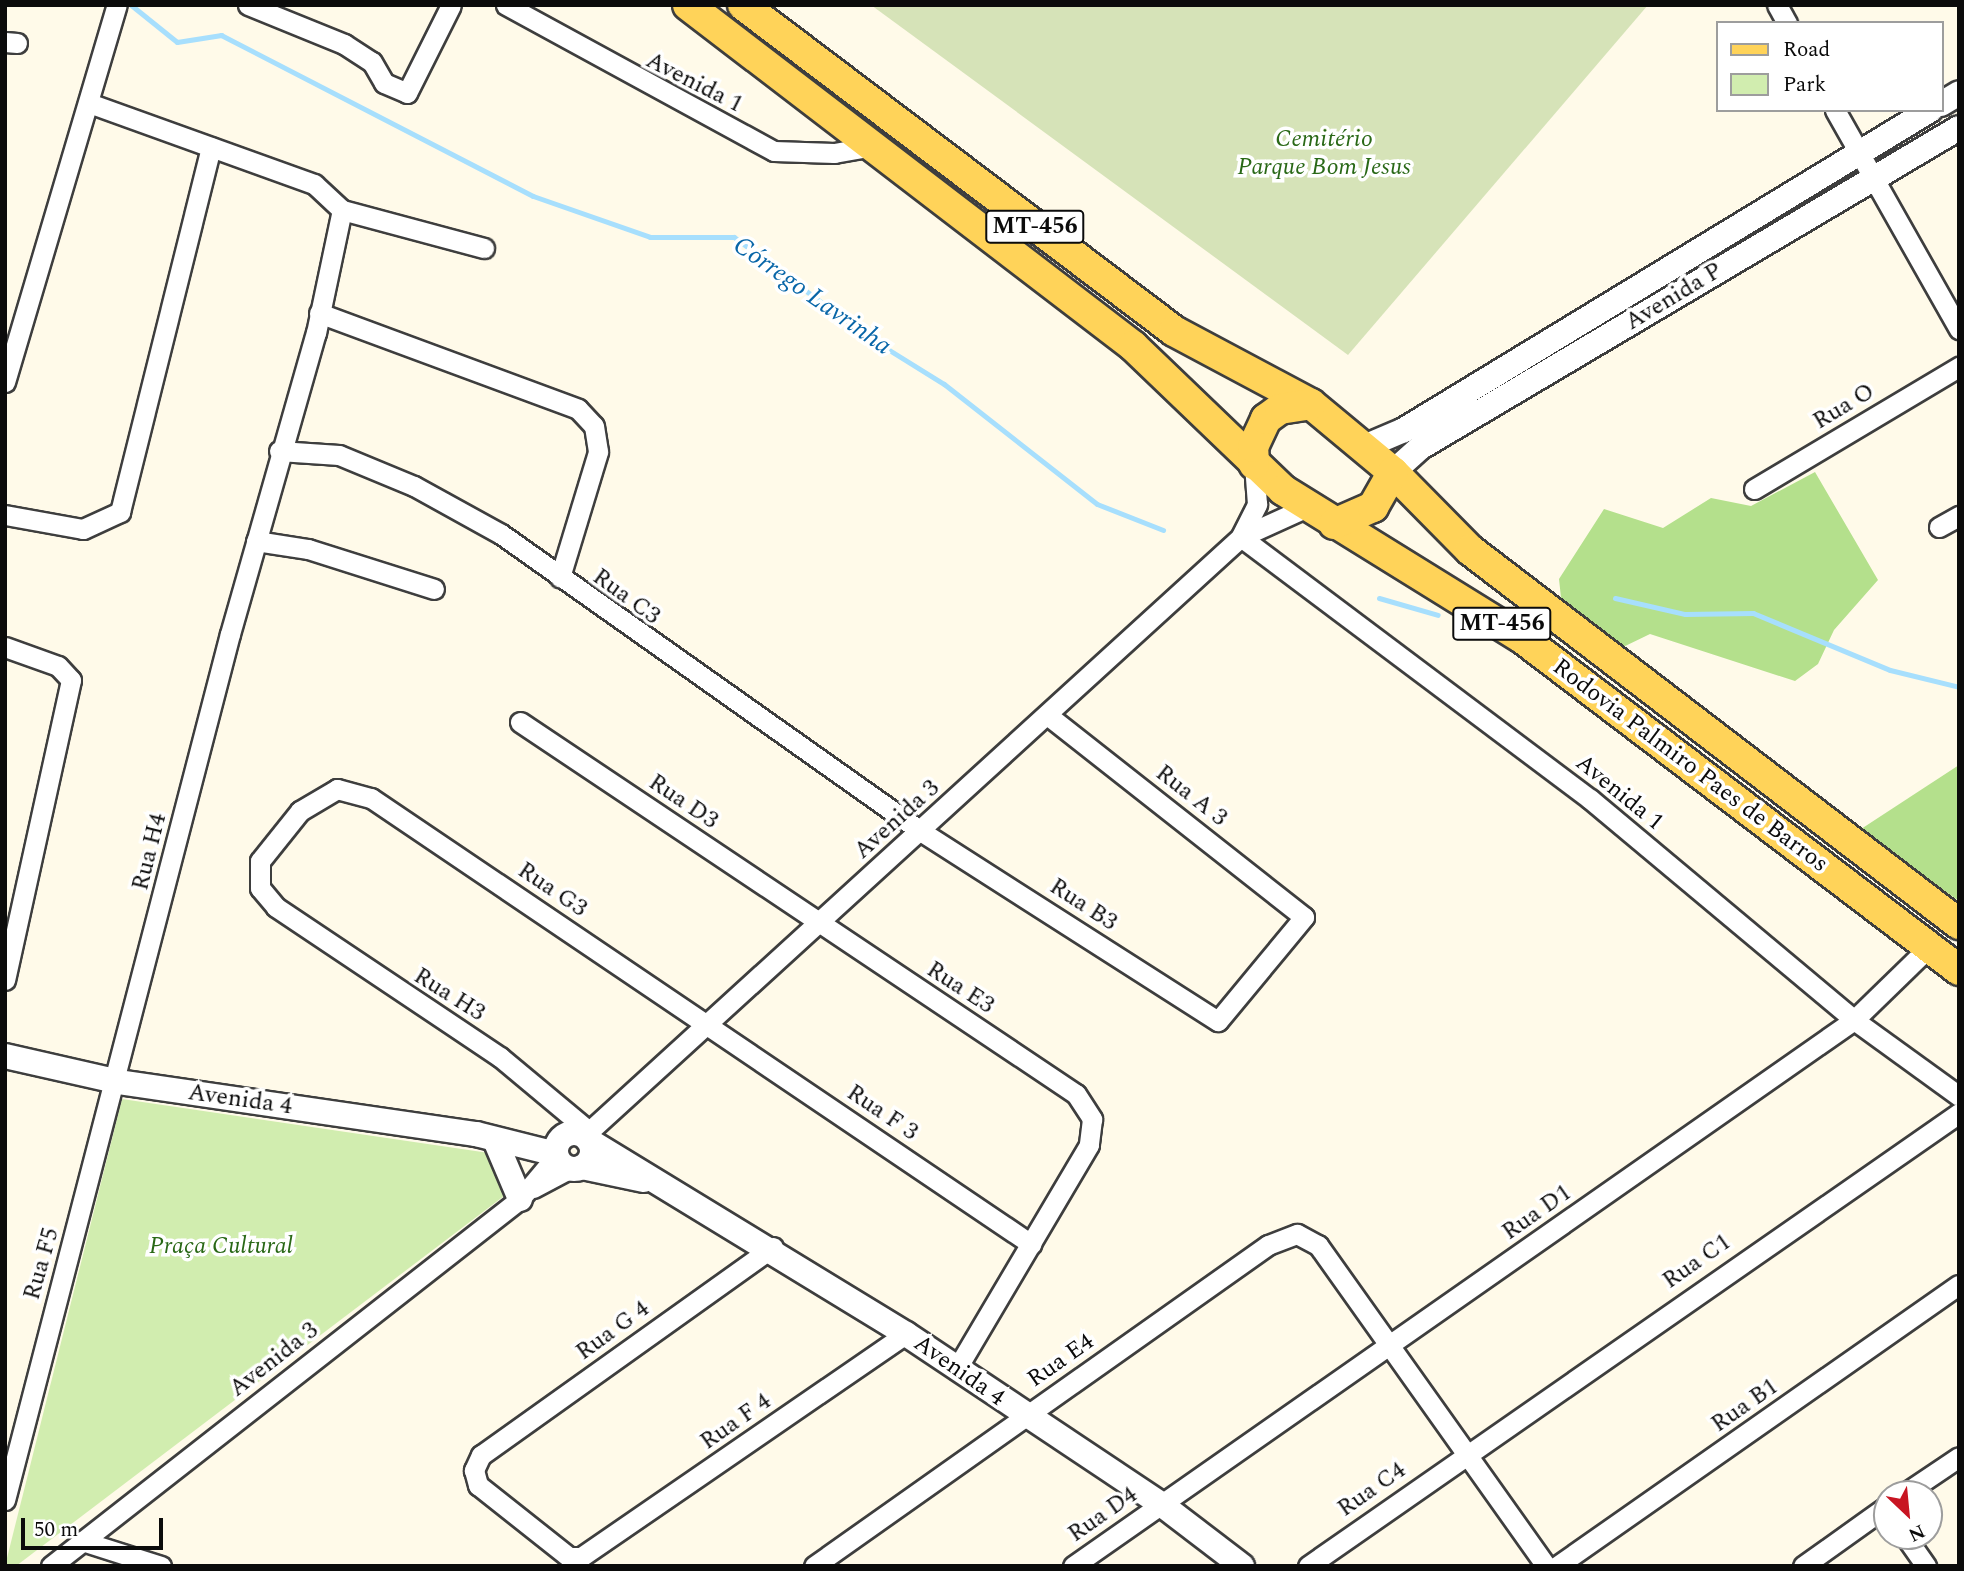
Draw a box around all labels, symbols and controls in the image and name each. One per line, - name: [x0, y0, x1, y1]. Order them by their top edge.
- legend: [1716, 21, 1943, 112]
- text: Road: [1783, 34, 1830, 66]
- street label: Avenida 1: [641, 46, 747, 120]
- text: Park: [1783, 69, 1826, 101]
- park label: Cemitério Parque Bom Jesus: [1237, 126, 1411, 182]
- road number: MT-456: [984, 208, 1086, 246]
- water label: Córrego Lavrinha: [727, 230, 897, 362]
- street label: Avenida P: [1620, 257, 1728, 337]
- street label: Rua O: [1808, 378, 1880, 436]
- street label: Rua C3: [587, 563, 665, 631]
- road number: MT-456: [1451, 604, 1553, 644]
- street label: Rodovia Palmiro Paes de Barros: [1547, 653, 1833, 879]
- street label: Avenida 1: [1569, 749, 1669, 837]
- street label: Rua A 3: [1149, 759, 1233, 833]
- street label: Rua D3: [643, 768, 723, 836]
- street label: Avenida 3: [848, 774, 946, 866]
- street label: Rua H4: [127, 810, 173, 894]
- street label: Rua G3: [512, 856, 592, 924]
- street label: Rua B3: [1044, 873, 1122, 937]
- street label: Rua E3: [921, 956, 999, 1020]
- street label: Rua H3: [408, 962, 490, 1028]
- street label: Avenida 4: [186, 1078, 294, 1122]
- street label: Rua F 3: [841, 1079, 923, 1147]
- street label: Rua D1: [1497, 1179, 1577, 1247]
- street label: Rua F5: [18, 1225, 66, 1303]
- street label: Rua C1: [1657, 1228, 1737, 1296]
- park label: Praça Cultural: [149, 1233, 293, 1261]
- street label: Rua G 4: [571, 1295, 655, 1367]
- street label: Avenida 3: [224, 1316, 324, 1404]
- street label: Rua E4: [1022, 1328, 1100, 1394]
- street label: Avenida 4: [908, 1329, 1010, 1413]
- street label: Rua B1: [1706, 1373, 1784, 1439]
- street label: Rua F 4: [695, 1387, 777, 1457]
- street label: Rua C4: [1332, 1456, 1412, 1524]
- north arrow: [1873, 1480, 1943, 1550]
- street label: Rua D4: [1063, 1481, 1143, 1549]
- scale bar: [24, 1504, 166, 1548]
- text: 50 m: [34, 1514, 78, 1546]
- text: N: [1903, 1516, 1930, 1549]

